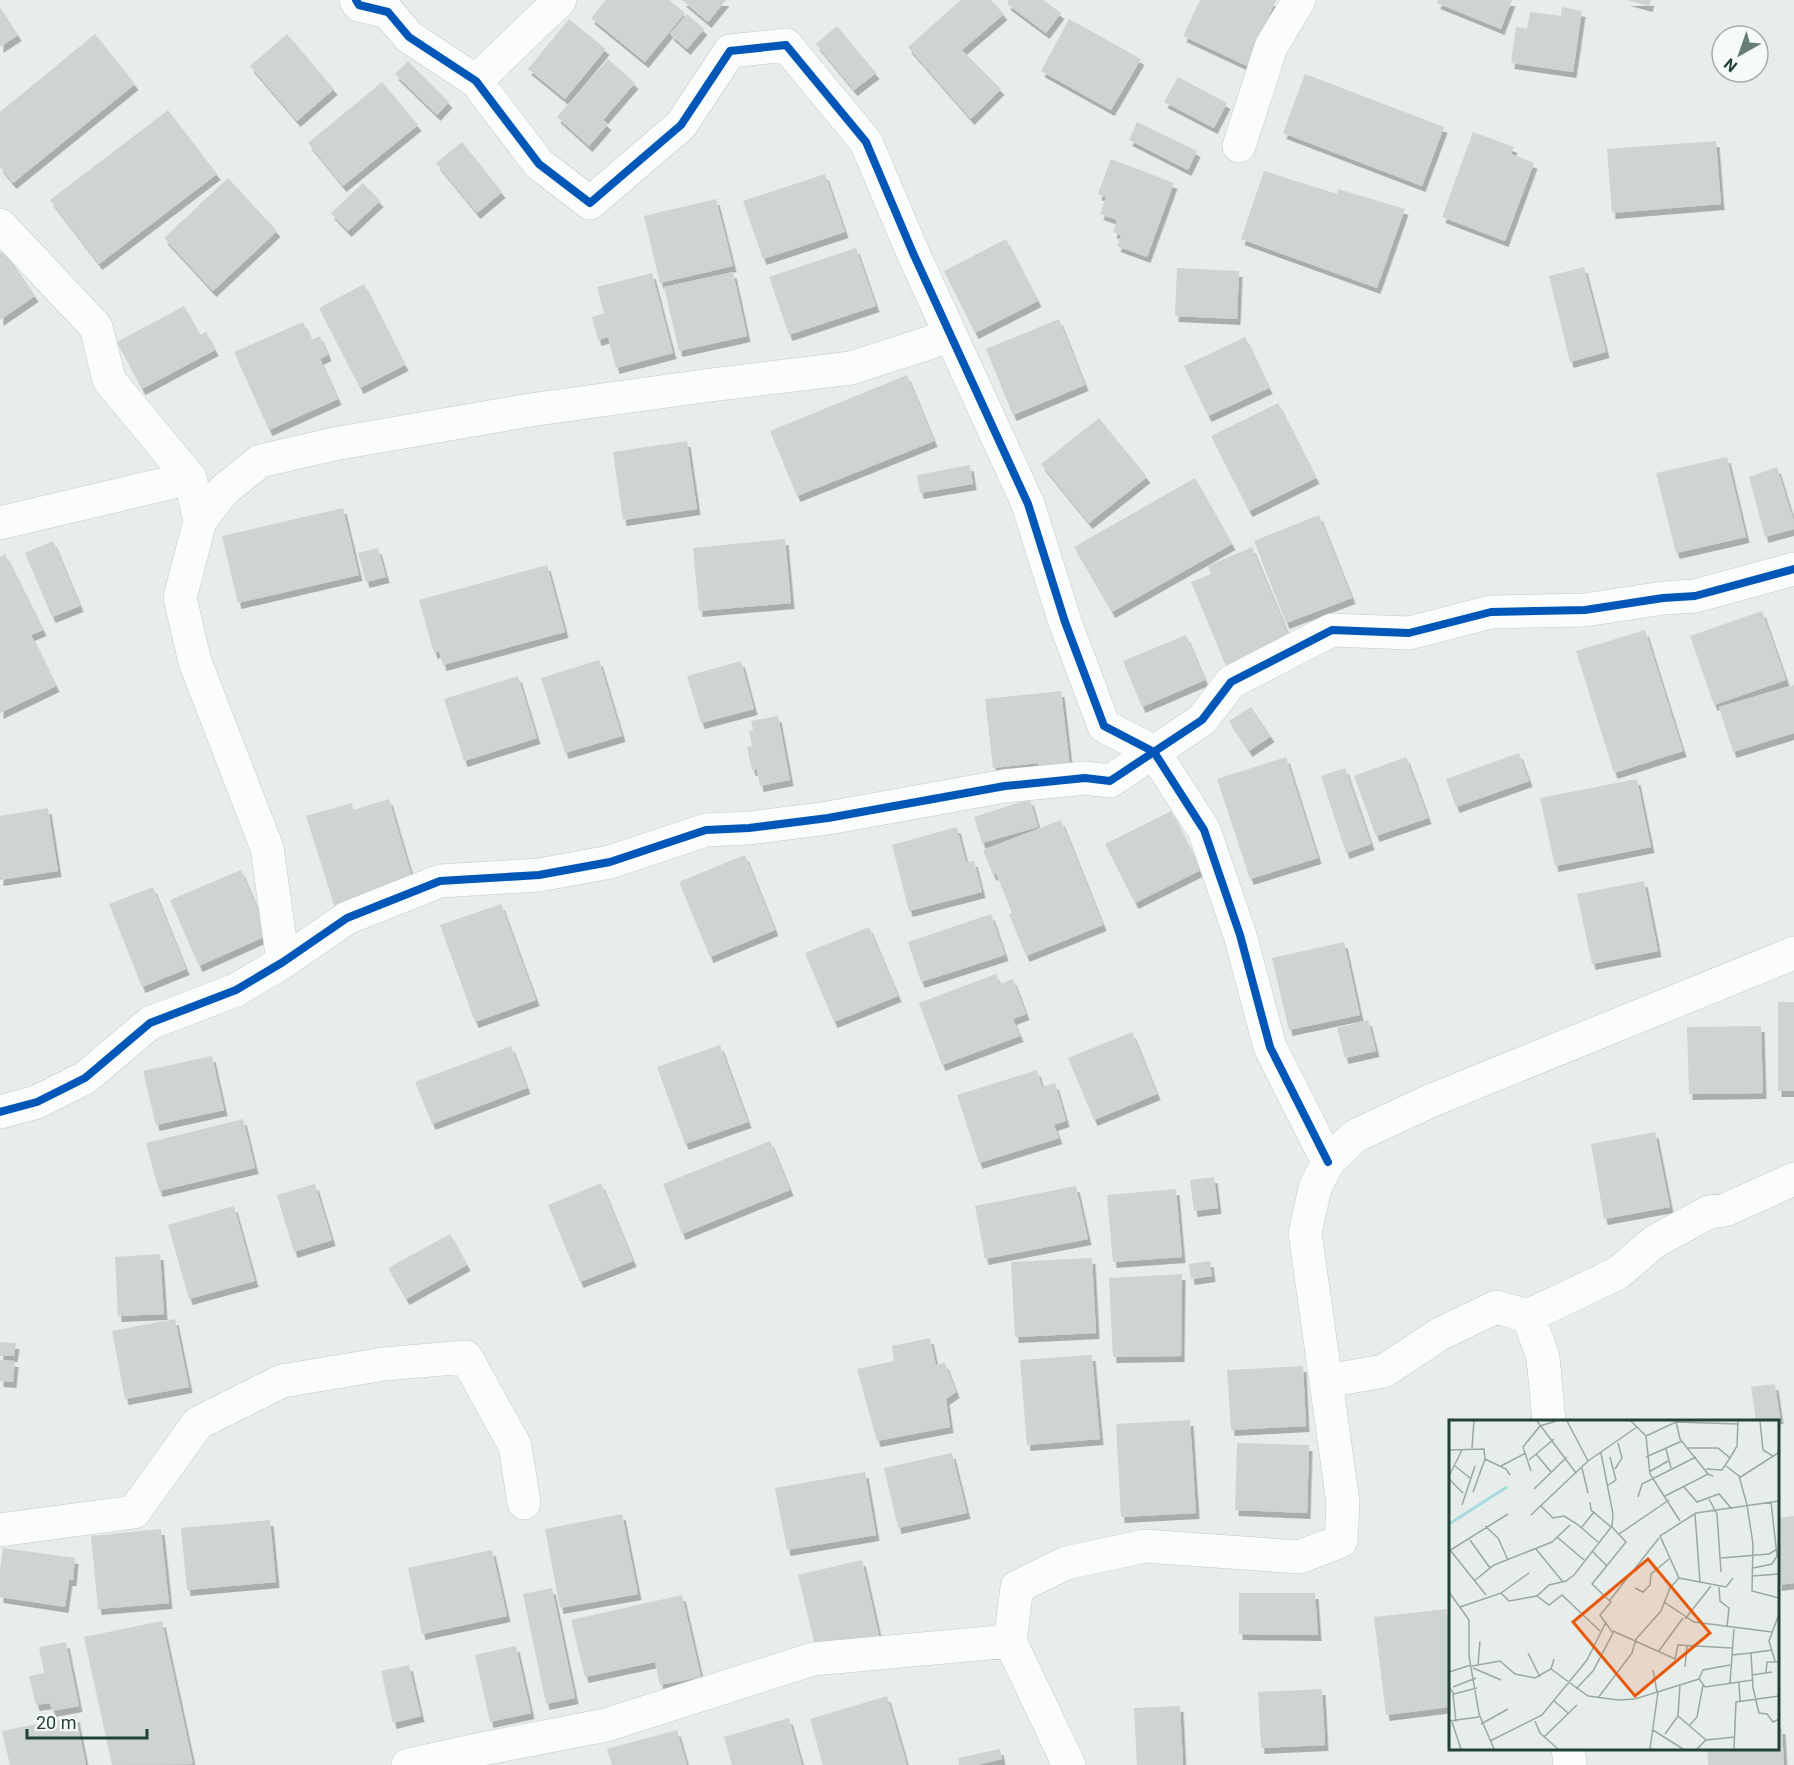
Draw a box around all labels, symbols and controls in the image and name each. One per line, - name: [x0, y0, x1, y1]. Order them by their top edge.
- north arrow: [1710, 24, 1770, 84]
- text: N: [1720, 54, 1741, 76]
- inset map: [1449, 1420, 1779, 1750]
- scale bar: [27, 1702, 147, 1740]
- text: 20 m: [36, 1712, 76, 1733]

